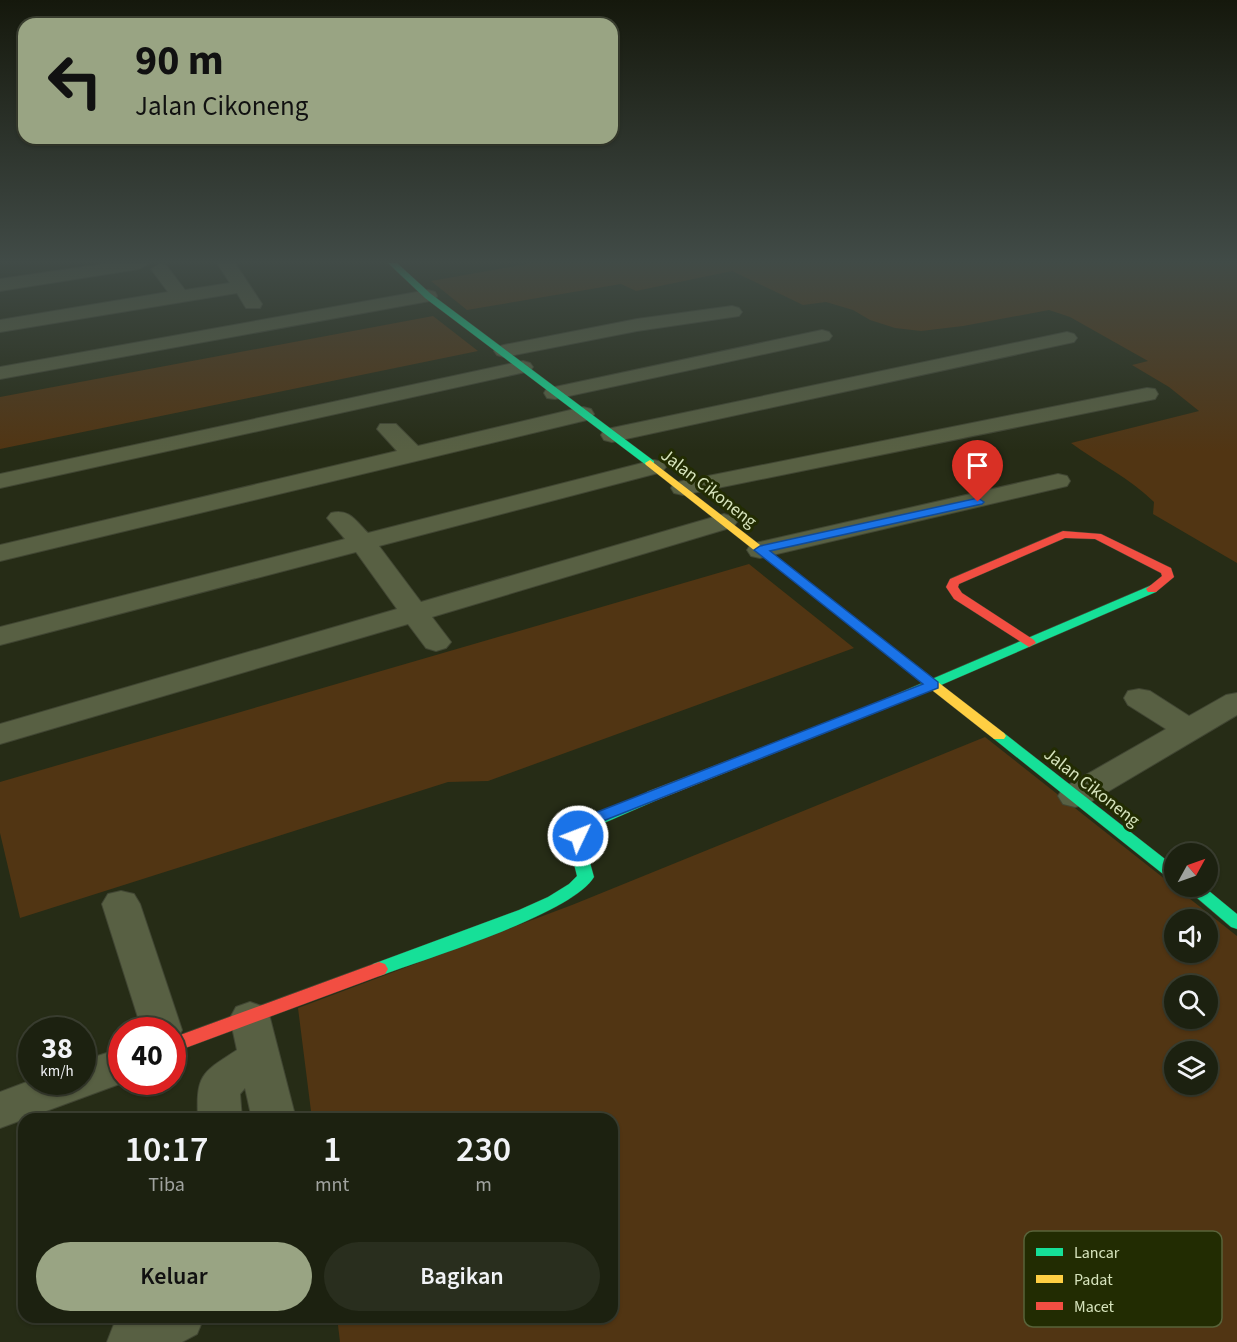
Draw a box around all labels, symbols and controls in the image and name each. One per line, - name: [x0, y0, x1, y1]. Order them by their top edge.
- text: 90 m: [135, 31, 224, 91]
- icon: left: [36, 42, 114, 120]
- text: Jalan Cikoneng: [135, 87, 308, 126]
- pin: [952, 440, 1003, 502]
- street label: Jalan Cikoneng: [655, 443, 762, 534]
- icon: arrive: [961, 449, 994, 482]
- street label: Jalan Cikoneng: [1038, 742, 1145, 833]
- position arrow: [546, 804, 610, 868]
- north arrow: [1164, 843, 1218, 897]
- map controls: [1164, 843, 1218, 1095]
- button: sound: [1164, 909, 1218, 963]
- button: search: [1164, 975, 1218, 1029]
- speed limit sign: 40: [108, 1017, 186, 1095]
- text: 38: [41, 1027, 73, 1070]
- button: layers: [1164, 1041, 1218, 1095]
- text: km/h: [40, 1061, 74, 1082]
- text: 10:17: [125, 1124, 208, 1175]
- text: 1: [323, 1124, 341, 1175]
- text: 230: [456, 1124, 511, 1175]
- text: Tiba: [148, 1171, 185, 1199]
- text: mnt: [315, 1171, 349, 1199]
- text: m: [475, 1171, 492, 1199]
- legend: [1024, 1231, 1222, 1327]
- button: Keluar: [36, 1242, 312, 1311]
- button: Bagikan: [324, 1242, 600, 1311]
- text: Lancar: [1074, 1242, 1120, 1264]
- text: Padat: [1074, 1269, 1113, 1291]
- text: Macet: [1074, 1296, 1114, 1318]

